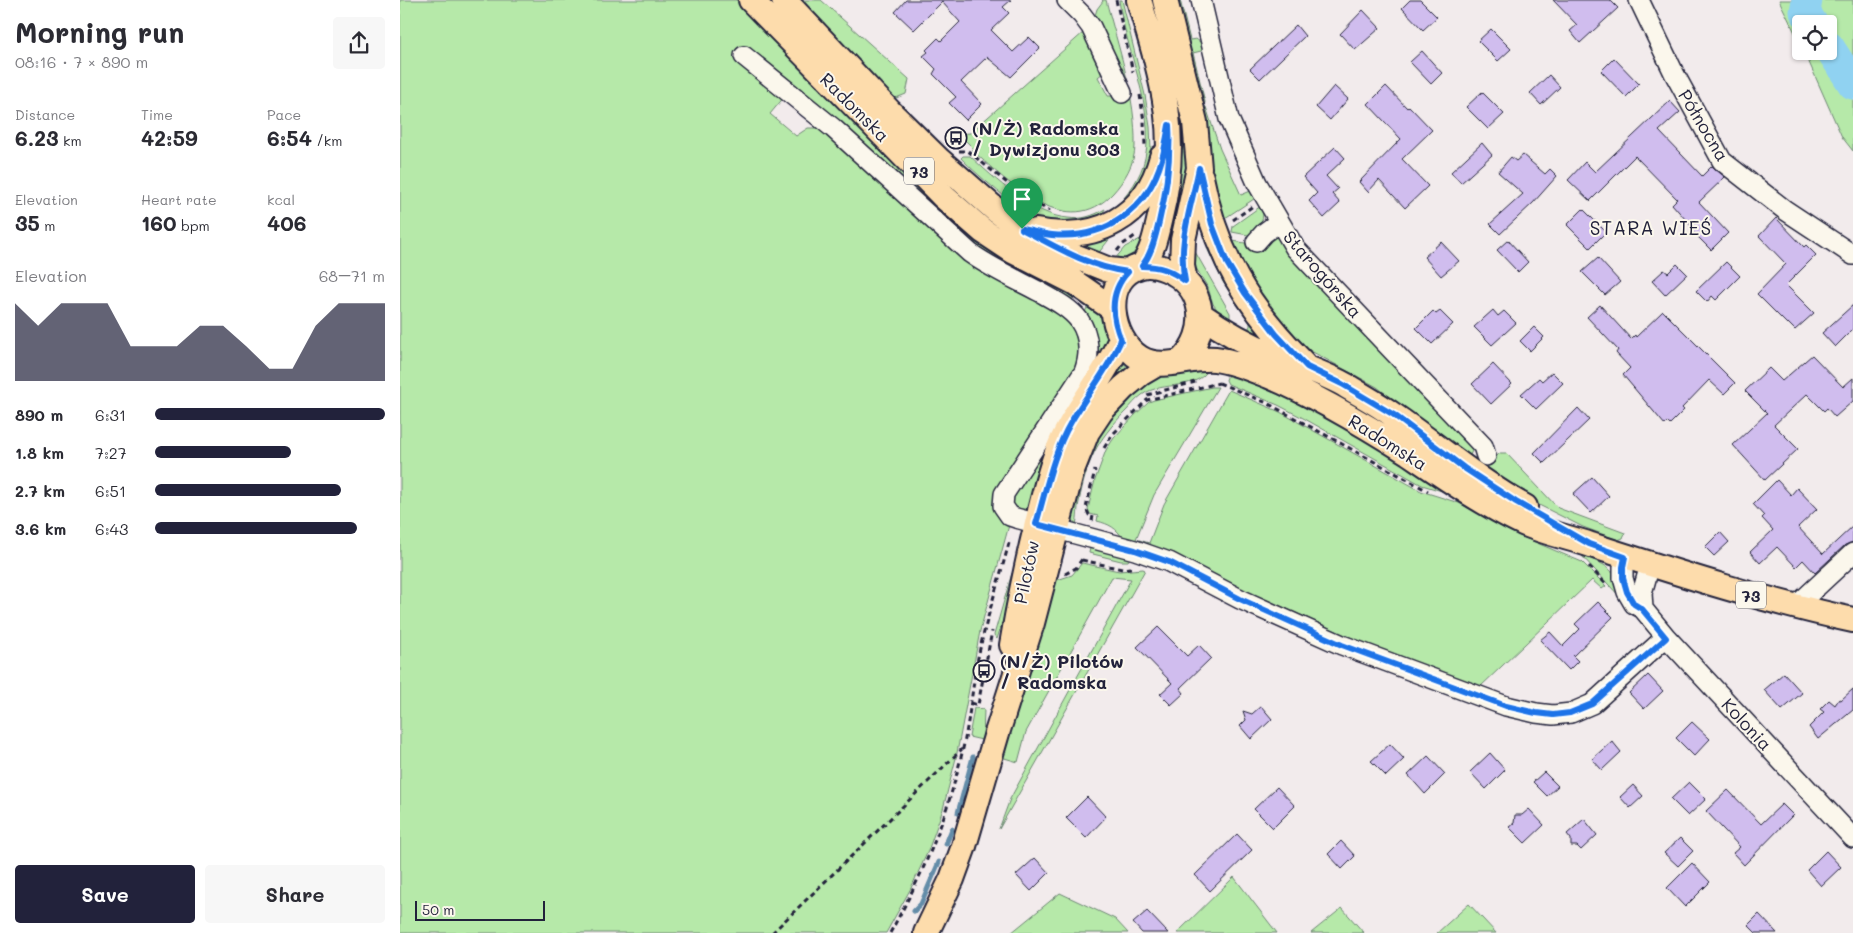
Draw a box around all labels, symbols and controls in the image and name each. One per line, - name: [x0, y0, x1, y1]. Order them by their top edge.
- text: Morning run: [15, 14, 184, 50]
- map controls: [1792, 15, 1837, 60]
- button: locate: [1792, 15, 1837, 60]
- button: share: [333, 17, 385, 69]
- text: 08:16 · 7 × 890 m: [15, 51, 148, 72]
- street label: Radomska: [815, 67, 895, 147]
- street label: Północna: [1673, 85, 1735, 165]
- text: Distance: [15, 105, 75, 124]
- text: Time: [141, 105, 173, 124]
- text: Pace: [267, 105, 301, 124]
- place label: (N/Ż) Radomska / Dywizjonu 303: [972, 116, 1120, 161]
- text: 6.23: [15, 124, 59, 151]
- text: 42:59: [141, 124, 198, 151]
- text: 6:54: [267, 124, 312, 151]
- bus stop icon: (N/Ż) Radomska / Dywizjonu 303: [944, 126, 968, 150]
- text: km: [59, 131, 82, 150]
- text: /km: [312, 131, 342, 150]
- road number: 73: [904, 158, 934, 185]
- pin: [1001, 178, 1043, 229]
- icon: arrive: [1008, 185, 1036, 213]
- text: Elevation: [15, 190, 78, 209]
- text: Heart rate: [141, 190, 217, 209]
- text: kcal: [267, 190, 295, 209]
- text: 35: [15, 209, 40, 236]
- text: 160: [141, 209, 177, 236]
- text: 406: [267, 209, 307, 236]
- district label: STARA WIEŚ: [1590, 215, 1712, 240]
- text: m: [40, 216, 56, 235]
- text: bpm: [177, 216, 210, 235]
- street label: Starogórska: [1278, 225, 1368, 323]
- text: Elevation: [15, 265, 87, 286]
- text: 68–71 m: [319, 265, 385, 286]
- text: 890 m: [15, 404, 63, 425]
- text: 6:31: [95, 404, 126, 425]
- street label: Radomska: [1344, 408, 1432, 476]
- text: 1.8 km: [15, 442, 64, 463]
- text: 7:27: [95, 442, 127, 463]
- text: 2.7 km: [15, 480, 65, 501]
- text: 6:51: [95, 480, 126, 501]
- text: 3.6 km: [15, 518, 66, 539]
- text: 6:43: [95, 518, 128, 539]
- street label: Pilotów: [1008, 538, 1044, 606]
- road number: 73: [1736, 582, 1766, 608]
- place label: (N/Ż) Pilotów / Radomska: [1000, 649, 1124, 694]
- bus stop icon: (N/Ż) Pilotów / Radomska: [972, 659, 996, 683]
- street label: Kolonia: [1717, 693, 1777, 755]
- button: Save: [15, 865, 195, 923]
- button: Share: [205, 865, 385, 923]
- scale bar: [415, 898, 545, 921]
- text: 50 m: [422, 900, 454, 919]

